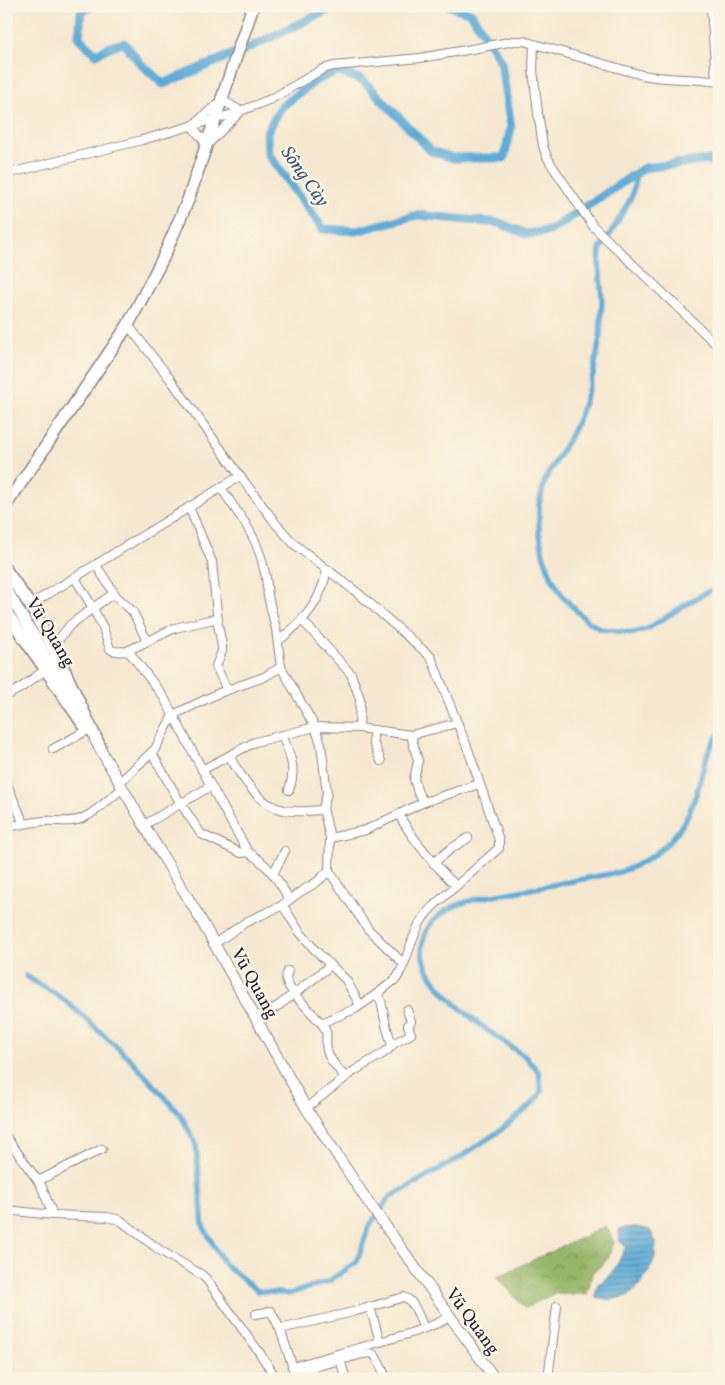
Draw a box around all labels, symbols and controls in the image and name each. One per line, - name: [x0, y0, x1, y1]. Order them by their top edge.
- water label: Sông Cày: [274, 142, 335, 213]
- street label: Vũ Quang: [19, 593, 80, 672]
- street label: Vũ Quang: [224, 944, 283, 1024]
- street label: Vũ Quang: [439, 1283, 505, 1361]

